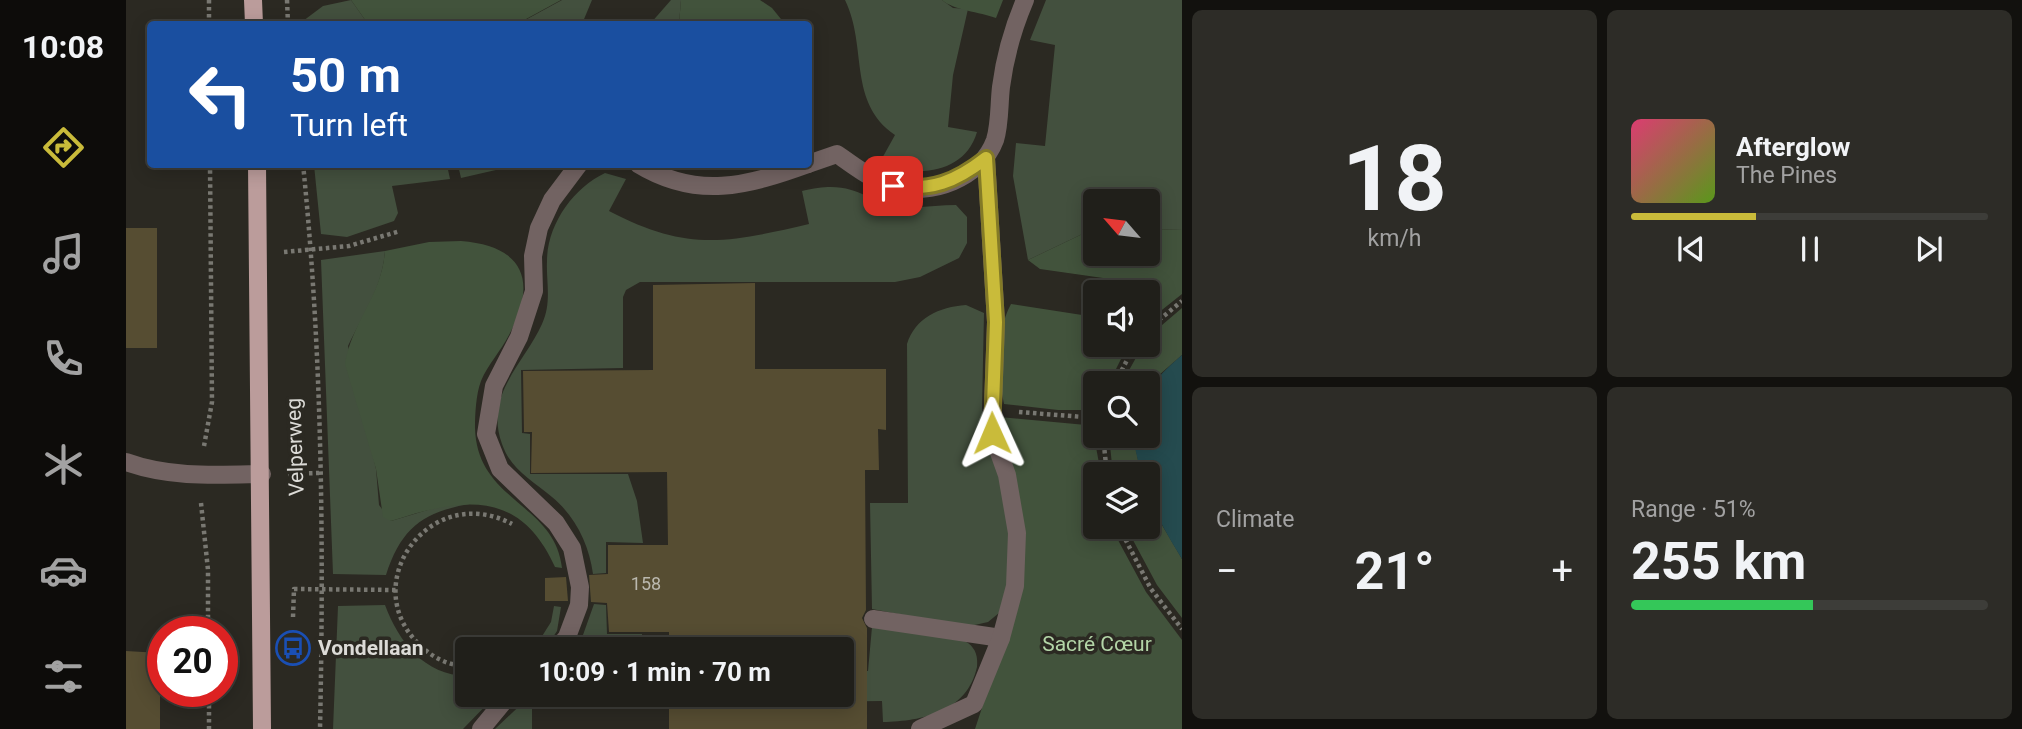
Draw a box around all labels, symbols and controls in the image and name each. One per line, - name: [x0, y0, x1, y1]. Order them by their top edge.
- text: 10:08: [22, 28, 104, 66]
- text: 50 m: [290, 47, 401, 104]
- icon: left: [175, 49, 266, 140]
- text: Turn left: [290, 106, 408, 144]
- icon: directions: [39, 123, 88, 172]
- text: 18: [1342, 126, 1447, 232]
- text: Afterglow: [1736, 132, 1850, 162]
- pin: [863, 156, 923, 216]
- text: The Pines: [1736, 162, 1837, 189]
- icon: arrive: [874, 167, 912, 205]
- north arrow: [1083, 189, 1160, 266]
- map controls: [1083, 189, 1160, 539]
- text: km/h: [1368, 225, 1422, 252]
- icon: music: [39, 229, 88, 278]
- icon: previous: [1672, 230, 1710, 268]
- icon: pause: [1791, 230, 1829, 268]
- icon: next: [1910, 230, 1948, 268]
- button: sound: [1083, 280, 1160, 357]
- icon: phone: [39, 334, 88, 383]
- button: search: [1083, 371, 1160, 448]
- position arrow: [955, 396, 1029, 470]
- street label: Velperweg: [281, 398, 309, 496]
- icon: climate: [39, 440, 88, 489]
- button: layers: [1083, 462, 1160, 539]
- text: Range · 51%: [1631, 496, 1756, 523]
- text: Climate: [1216, 506, 1295, 533]
- text: 255 km: [1631, 531, 1806, 592]
- text: 21°: [1355, 541, 1435, 602]
- icon: car: [39, 546, 88, 595]
- text: −: [1216, 549, 1238, 593]
- text: +: [1551, 549, 1573, 593]
- house number: 158: [631, 573, 661, 594]
- speed limit sign: 20: [147, 616, 238, 707]
- bus stop icon: Vondellaan: [274, 629, 312, 667]
- park label: Sacré Cœur: [1042, 632, 1152, 656]
- place label: Vondellaan: [318, 636, 423, 660]
- icon: filters: [39, 652, 88, 701]
- text: 10:09 · 1 min · 70 m: [538, 657, 771, 687]

